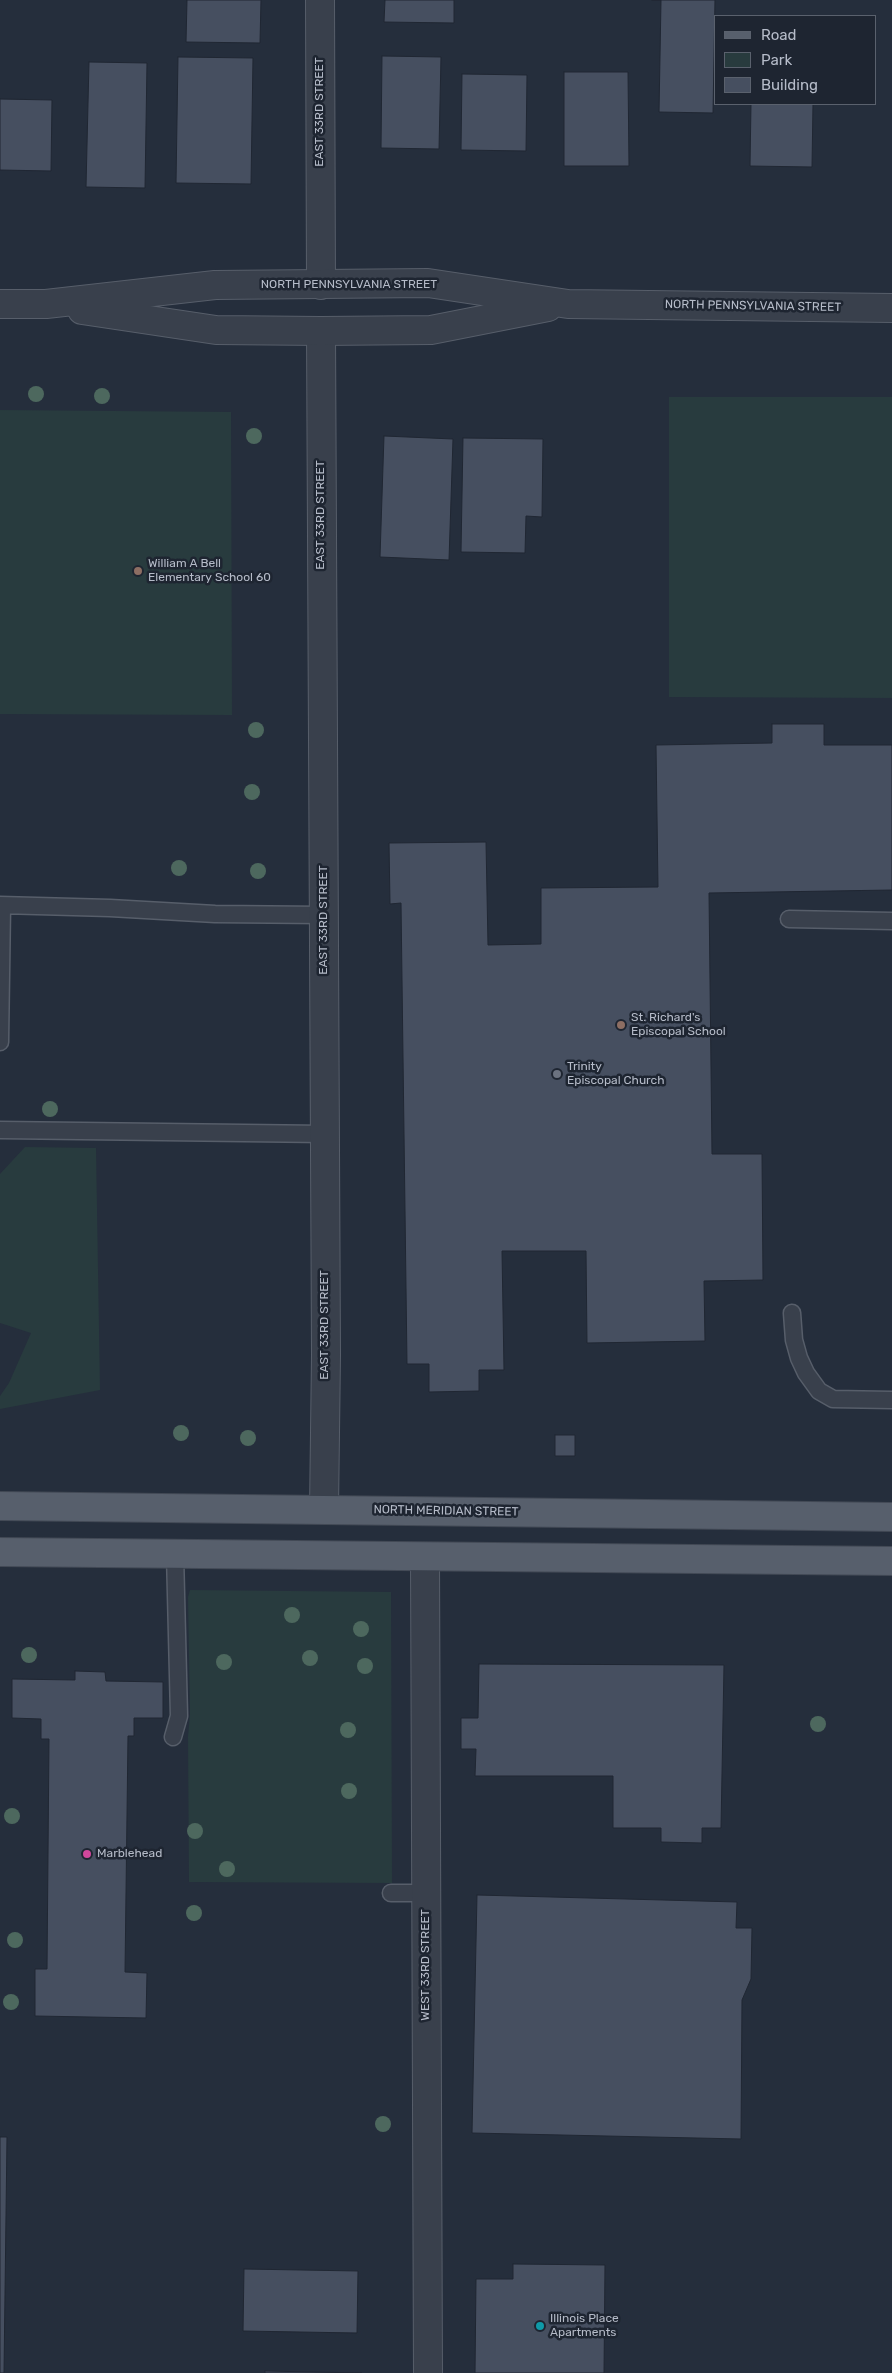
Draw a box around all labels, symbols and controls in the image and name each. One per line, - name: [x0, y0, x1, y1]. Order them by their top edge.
- legend: [714, 15, 877, 105]
- text: Road: [761, 26, 797, 44]
- text: Park: [761, 51, 792, 69]
- street label: EAST 33RD STREET: [313, 57, 327, 167]
- text: Building: [761, 76, 818, 94]
- street label: NORTH PENNSYLVANIA STREET: [261, 278, 437, 292]
- street label: NORTH PENNSYLVANIA STREET: [665, 297, 841, 315]
- street label: EAST 33RD STREET: [314, 460, 328, 570]
- place label: William A Bell Elementary School 60: [148, 557, 271, 585]
- marker: William A Bell Elementary School 60: [132, 565, 144, 577]
- street label: EAST 33RD STREET: [317, 865, 331, 975]
- place label: St. Richard's Episcopal School: [631, 1011, 726, 1039]
- marker: St. Richard's Episcopal School: [615, 1019, 627, 1031]
- place label: Trinity Episcopal Church: [567, 1060, 664, 1088]
- marker: Trinity Episcopal Church: [551, 1068, 563, 1080]
- street label: EAST 33RD STREET: [318, 1270, 332, 1380]
- street label: NORTH MERIDIAN STREET: [373, 1503, 519, 1519]
- place label: Marblehead: [97, 1847, 162, 1861]
- marker: Marblehead: [81, 1848, 93, 1860]
- street label: WEST 33RD STREET: [419, 1909, 433, 2021]
- place label: Illinois Place Apartments: [550, 2312, 619, 2340]
- marker: Illinois Place Apartments: [534, 2320, 546, 2332]

